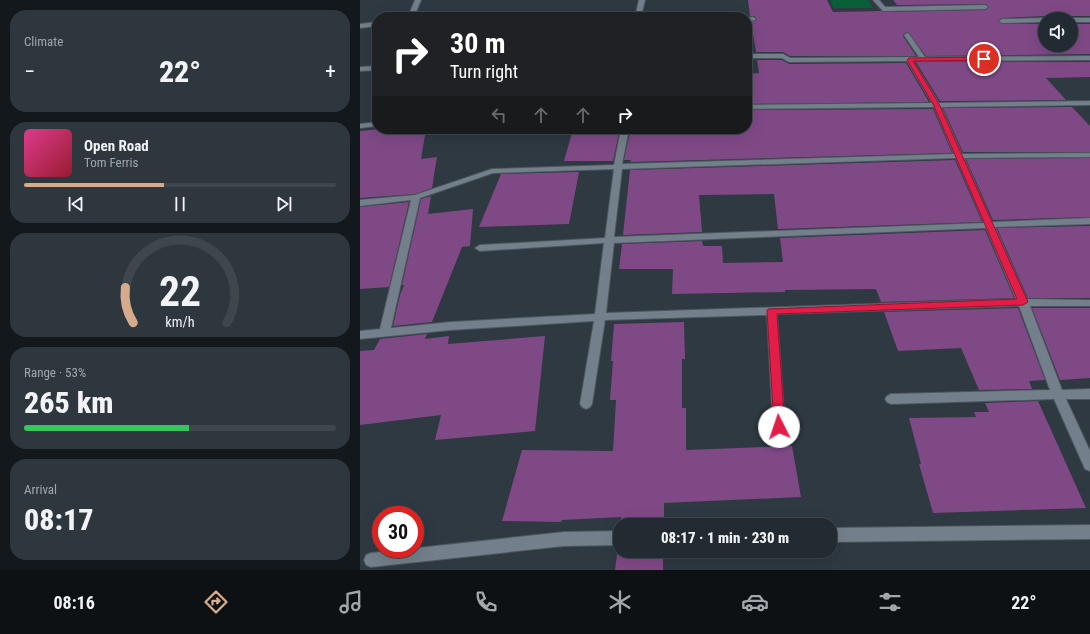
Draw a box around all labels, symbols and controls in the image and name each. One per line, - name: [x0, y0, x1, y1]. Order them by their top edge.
- map controls: [1038, 12, 1078, 52]
- button: sound: [1038, 12, 1078, 52]
- text: 30 m: [450, 27, 506, 60]
- icon: right: [384, 28, 436, 80]
- text: Climate: [24, 34, 63, 49]
- pin: [967, 42, 1001, 76]
- icon: arrive: [973, 48, 995, 70]
- text: 22°: [159, 54, 201, 89]
- text: −: [24, 59, 35, 84]
- text: +: [325, 59, 336, 84]
- text: Turn right: [450, 61, 518, 82]
- icon: left: [488, 104, 510, 126]
- icon: ahead: [530, 104, 552, 126]
- icon: ahead: [572, 104, 594, 126]
- icon: right: [614, 104, 636, 126]
- text: Open Road: [84, 137, 149, 155]
- text: Tom Ferris: [84, 155, 138, 170]
- icon: previous: [65, 193, 87, 215]
- icon: pause: [169, 193, 191, 215]
- icon: next: [273, 193, 295, 215]
- text: 22: [159, 267, 201, 316]
- text: km/h: [165, 314, 195, 330]
- text: Range · 53%: [24, 365, 86, 380]
- text: 265 km: [24, 385, 113, 420]
- position arrow: [758, 406, 800, 448]
- text: Arrival: [24, 482, 57, 497]
- text: 08:17: [24, 502, 93, 537]
- speed limit sign: 30: [372, 506, 424, 558]
- text: 08:17 · 1 min · 230 m: [661, 529, 789, 547]
- icon: directions: [202, 588, 230, 616]
- icon: music: [337, 588, 365, 616]
- icon: phone: [472, 588, 500, 616]
- icon: climate: [606, 588, 634, 616]
- icon: car: [741, 588, 769, 616]
- icon: filters: [876, 588, 904, 616]
- text: 08:16: [53, 592, 95, 613]
- text: 22°: [1011, 592, 1036, 613]

